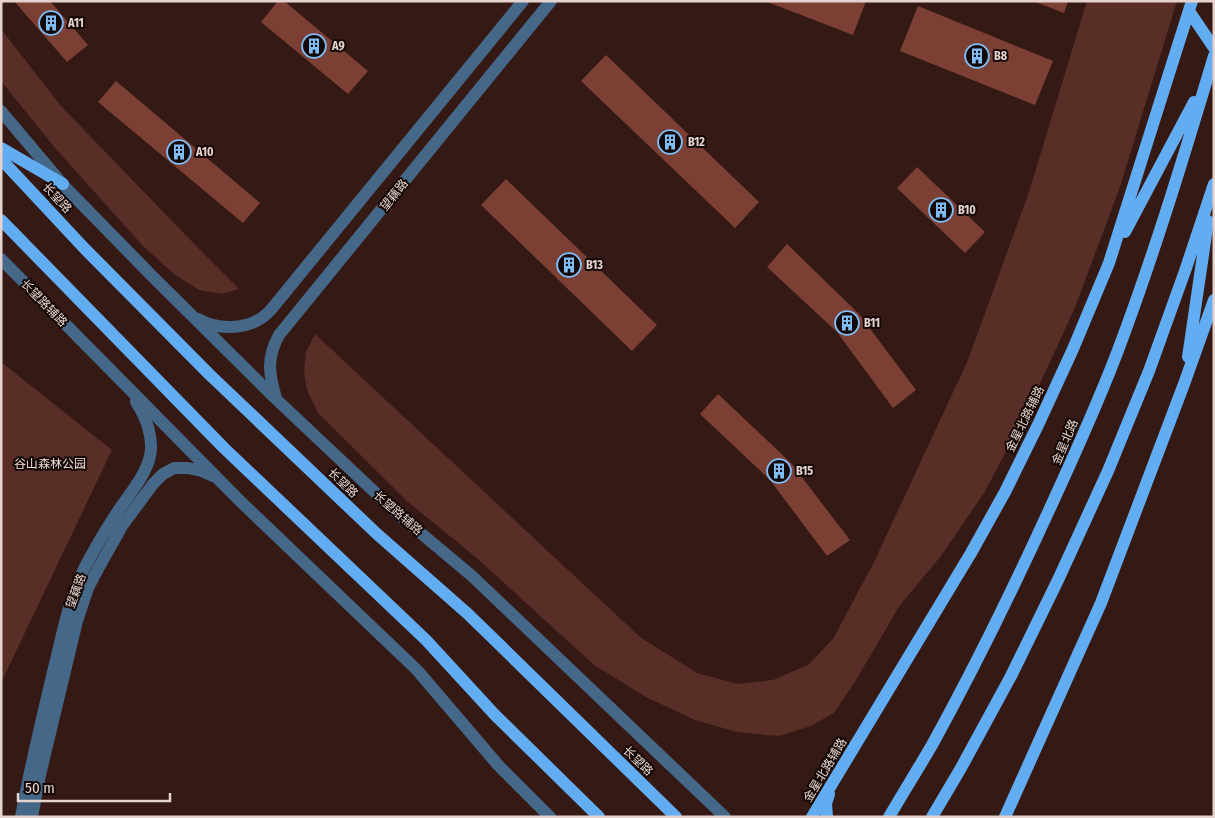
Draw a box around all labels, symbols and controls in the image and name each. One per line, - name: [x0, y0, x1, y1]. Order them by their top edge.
- building icon: A11: [38, 10, 64, 36]
- place label: A11: [67, 16, 84, 30]
- building icon: A9: [301, 33, 327, 59]
- place label: A9: [331, 39, 345, 53]
- building icon: B8: [964, 43, 990, 69]
- place label: B8: [994, 49, 1008, 63]
- building icon: B12: [657, 129, 683, 155]
- place label: B12: [688, 135, 705, 149]
- building icon: A10: [166, 139, 192, 165]
- place label: A10: [195, 145, 214, 159]
- street label: 望藕路: [377, 177, 411, 213]
- street label: 长望路: [40, 180, 74, 216]
- building icon: B10: [928, 197, 954, 223]
- place label: B10: [958, 203, 976, 217]
- building icon: B13: [556, 252, 582, 278]
- place label: B13: [586, 258, 603, 272]
- street label: 长望路辅路: [18, 277, 70, 329]
- building icon: B11: [834, 310, 860, 336]
- place label: B11: [864, 316, 880, 330]
- street label: 金星北路辅路: [1003, 384, 1047, 454]
- street label: 金星北路: [1049, 417, 1081, 467]
- park label: 谷山森林公园: [14, 457, 86, 471]
- building icon: B15: [766, 458, 792, 484]
- place label: B15: [796, 464, 813, 478]
- street label: 长望路: [325, 465, 361, 501]
- street label: 长望路辅路: [371, 488, 425, 538]
- street label: 望藕路: [63, 572, 89, 610]
- street label: 金星北路辅路: [800, 736, 850, 804]
- street label: 长望路: [620, 743, 656, 779]
- scale bar: [18, 770, 170, 802]
- text: 50 m: [25, 779, 55, 797]

